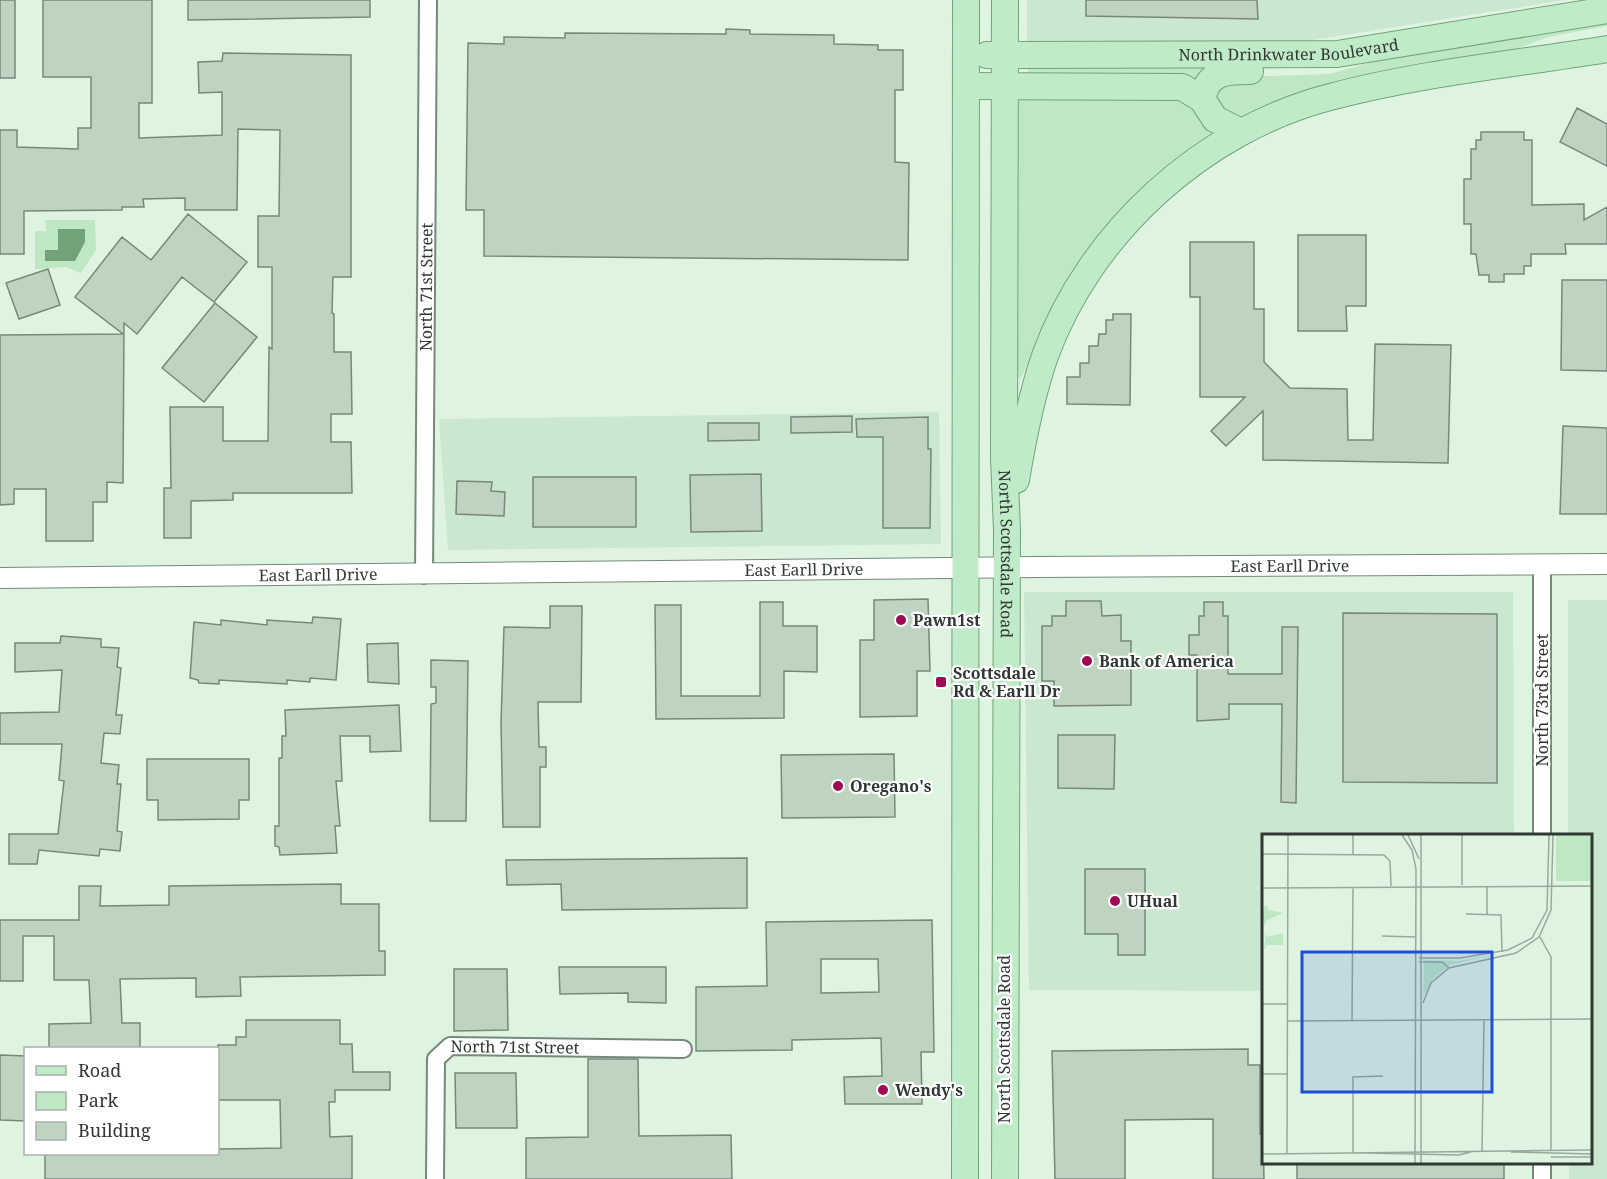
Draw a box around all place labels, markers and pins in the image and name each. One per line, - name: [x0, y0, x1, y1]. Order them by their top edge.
- place label: Pawn1st: [913, 609, 981, 631]
- marker: Pawn1st: [894, 613, 908, 627]
- place label: Bank of America: [1099, 650, 1234, 672]
- marker: Bank of America: [1080, 654, 1094, 668]
- place label: Scottsdale Rd & Earll Dr: [953, 662, 1061, 702]
- marker: Scottsdale Rd & Earll Dr: [934, 675, 948, 689]
- place label: Oregano's: [850, 775, 932, 797]
- marker: Oregano's: [831, 779, 845, 793]
- place label: UHual: [1127, 890, 1178, 912]
- marker: UHual: [1108, 894, 1122, 908]
- place label: Wendy's: [895, 1079, 963, 1101]
- marker: Wendy's: [876, 1083, 890, 1097]

